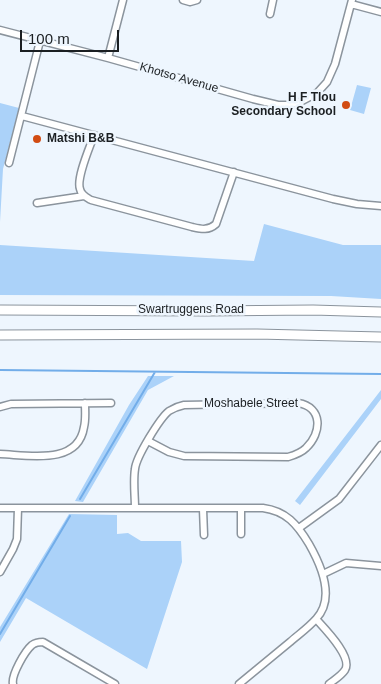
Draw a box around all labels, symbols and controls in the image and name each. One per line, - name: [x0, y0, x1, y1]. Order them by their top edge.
- scale bar: [22, 20, 121, 52]
- text: 100 m: [28, 30, 70, 47]
- street label: Khotso Avenue: [138, 60, 220, 96]
- place label: H F Tlou Secondary School: [231, 91, 336, 119]
- marker: H F Tlou Secondary School: [340, 99, 352, 111]
- place label: Matshi B&B: [47, 132, 114, 146]
- marker: Matshi B&B: [31, 133, 43, 145]
- street label: Swartruggens Road: [138, 303, 244, 317]
- street label: Moshabele Street: [204, 397, 298, 411]

